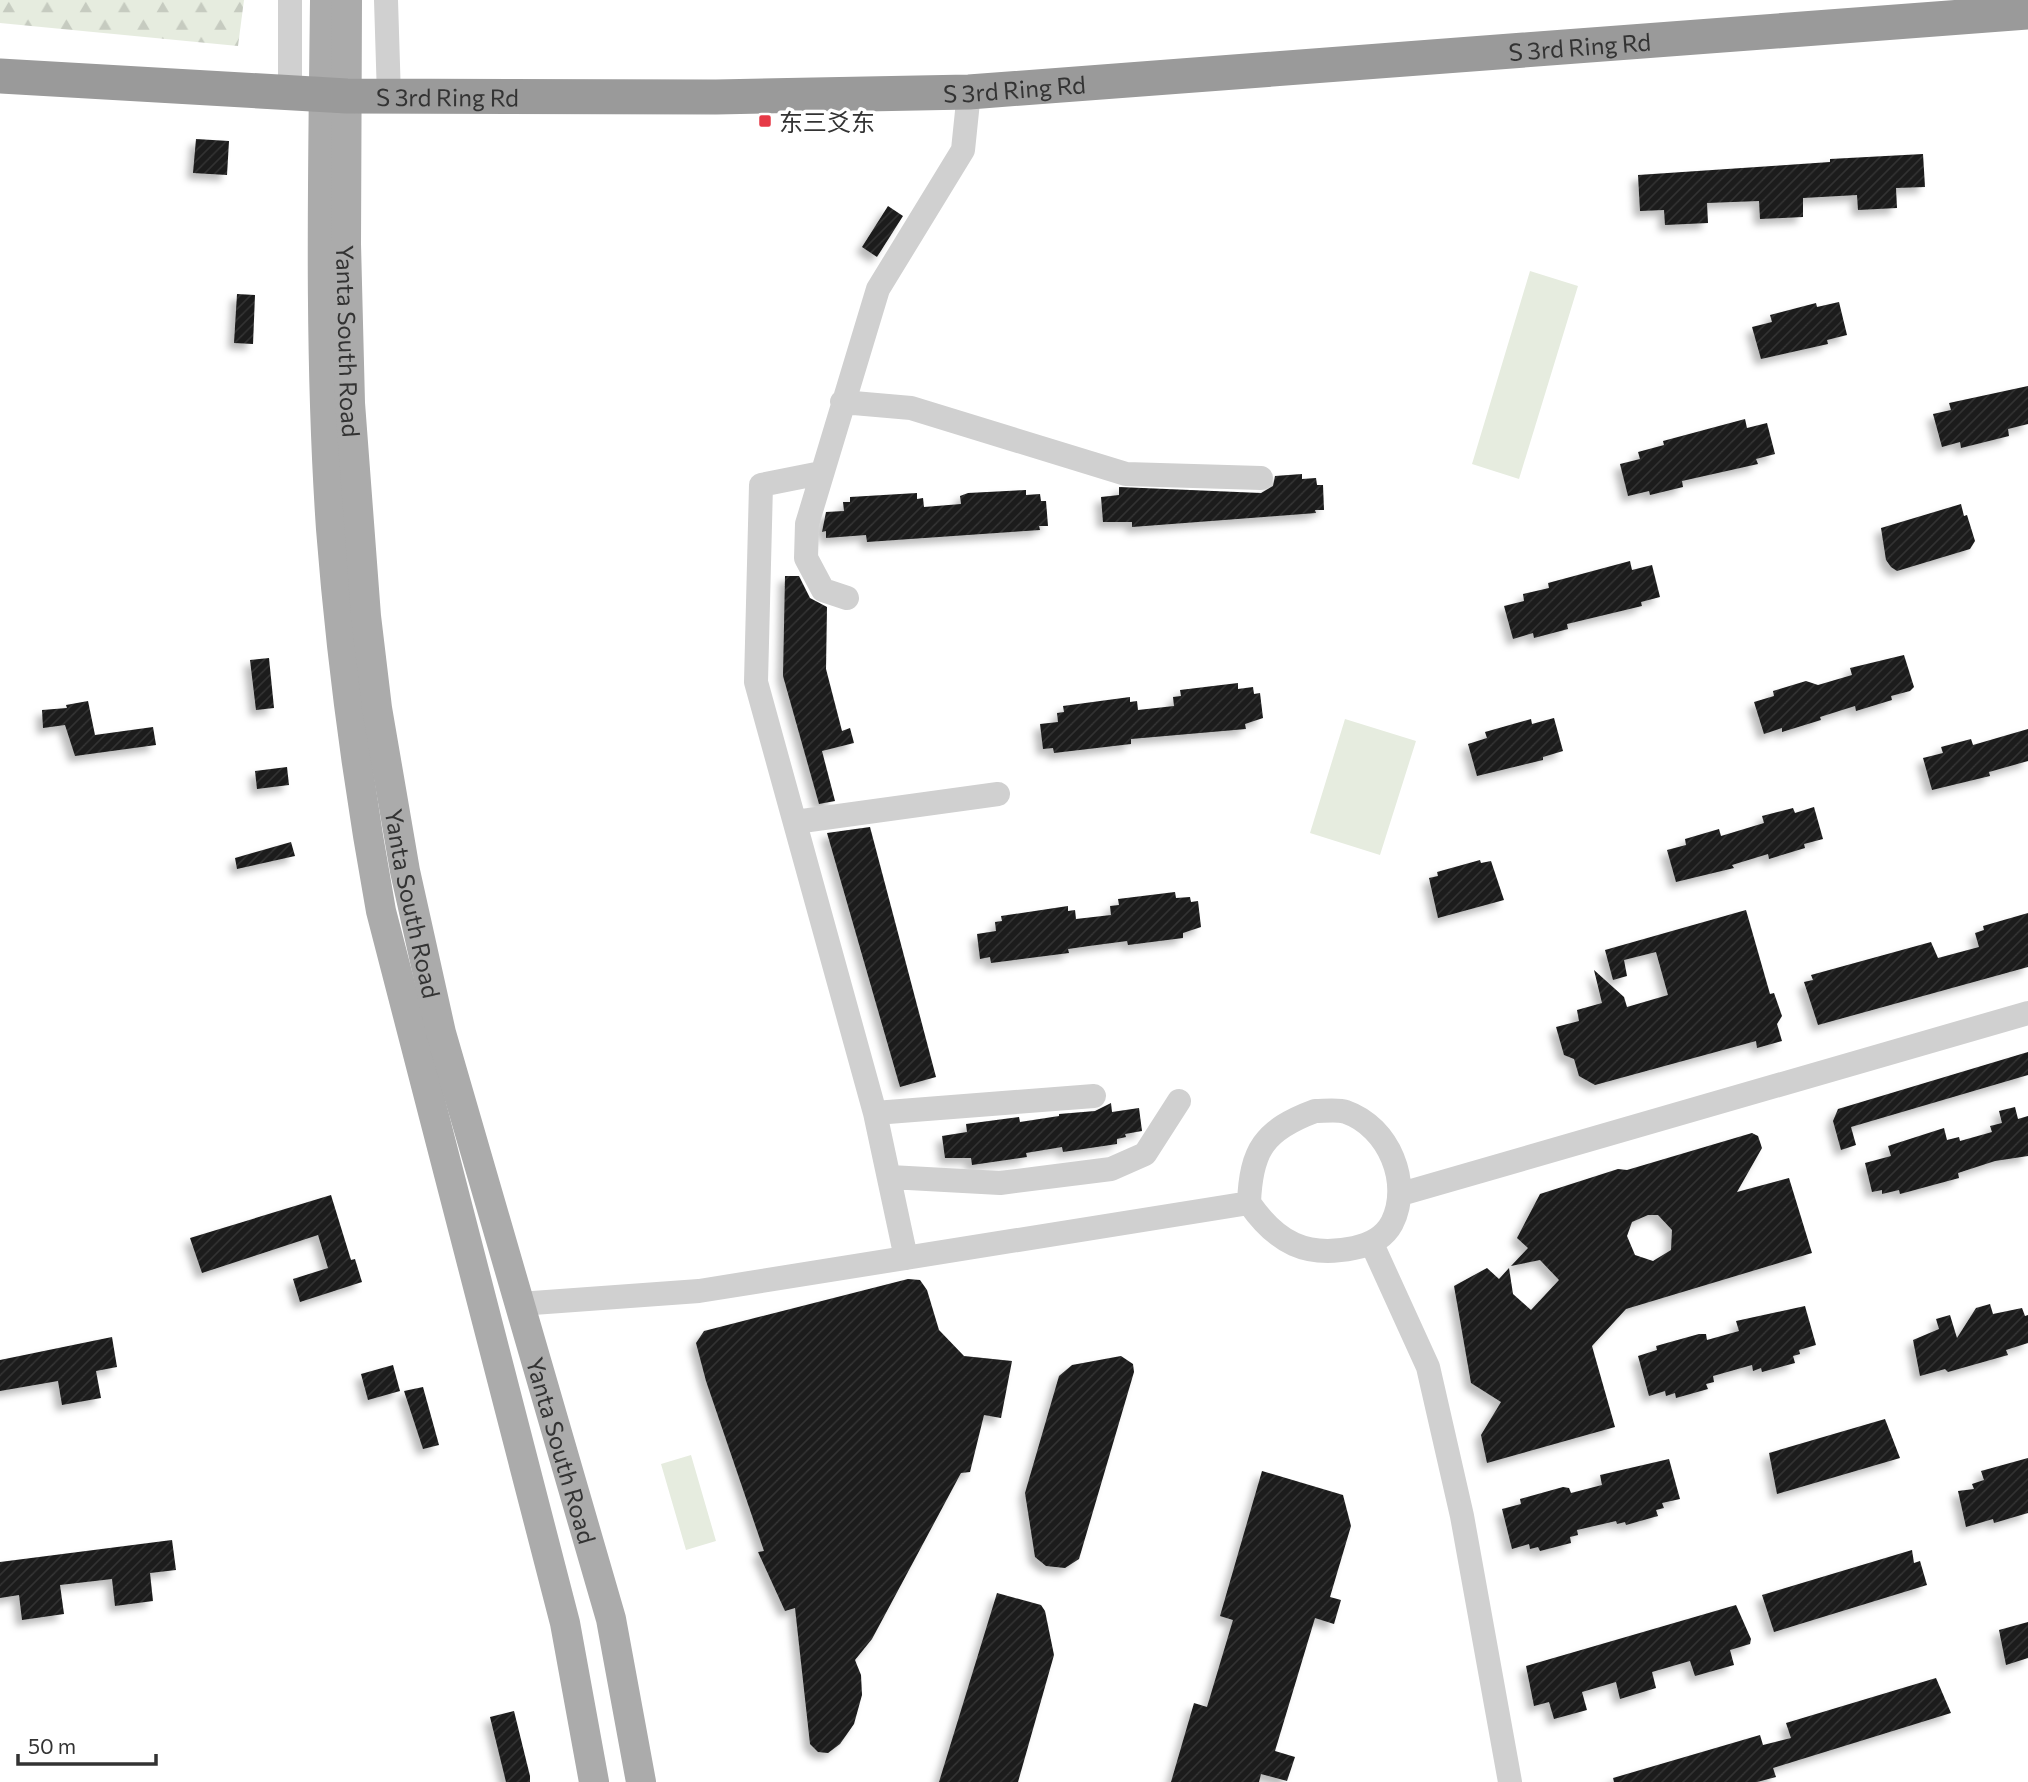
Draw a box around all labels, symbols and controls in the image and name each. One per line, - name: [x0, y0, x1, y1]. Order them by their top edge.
- street label: S 3rd Ring Rd: [1507, 26, 1652, 66]
- street label: S 3rd Ring Rd: [943, 69, 1087, 107]
- street label: S 3rd Ring Rd: [376, 82, 519, 111]
- place label: 东三爻东: [779, 107, 875, 136]
- marker: 东三爻东: [757, 113, 773, 129]
- street label: Yanta South Road: [332, 244, 367, 438]
- street label: Yanta South Road: [380, 806, 447, 1001]
- street label: Yanta South Road: [521, 1354, 603, 1547]
- scale bar: [18, 1722, 156, 1766]
- text: 50 m: [28, 1733, 76, 1758]

